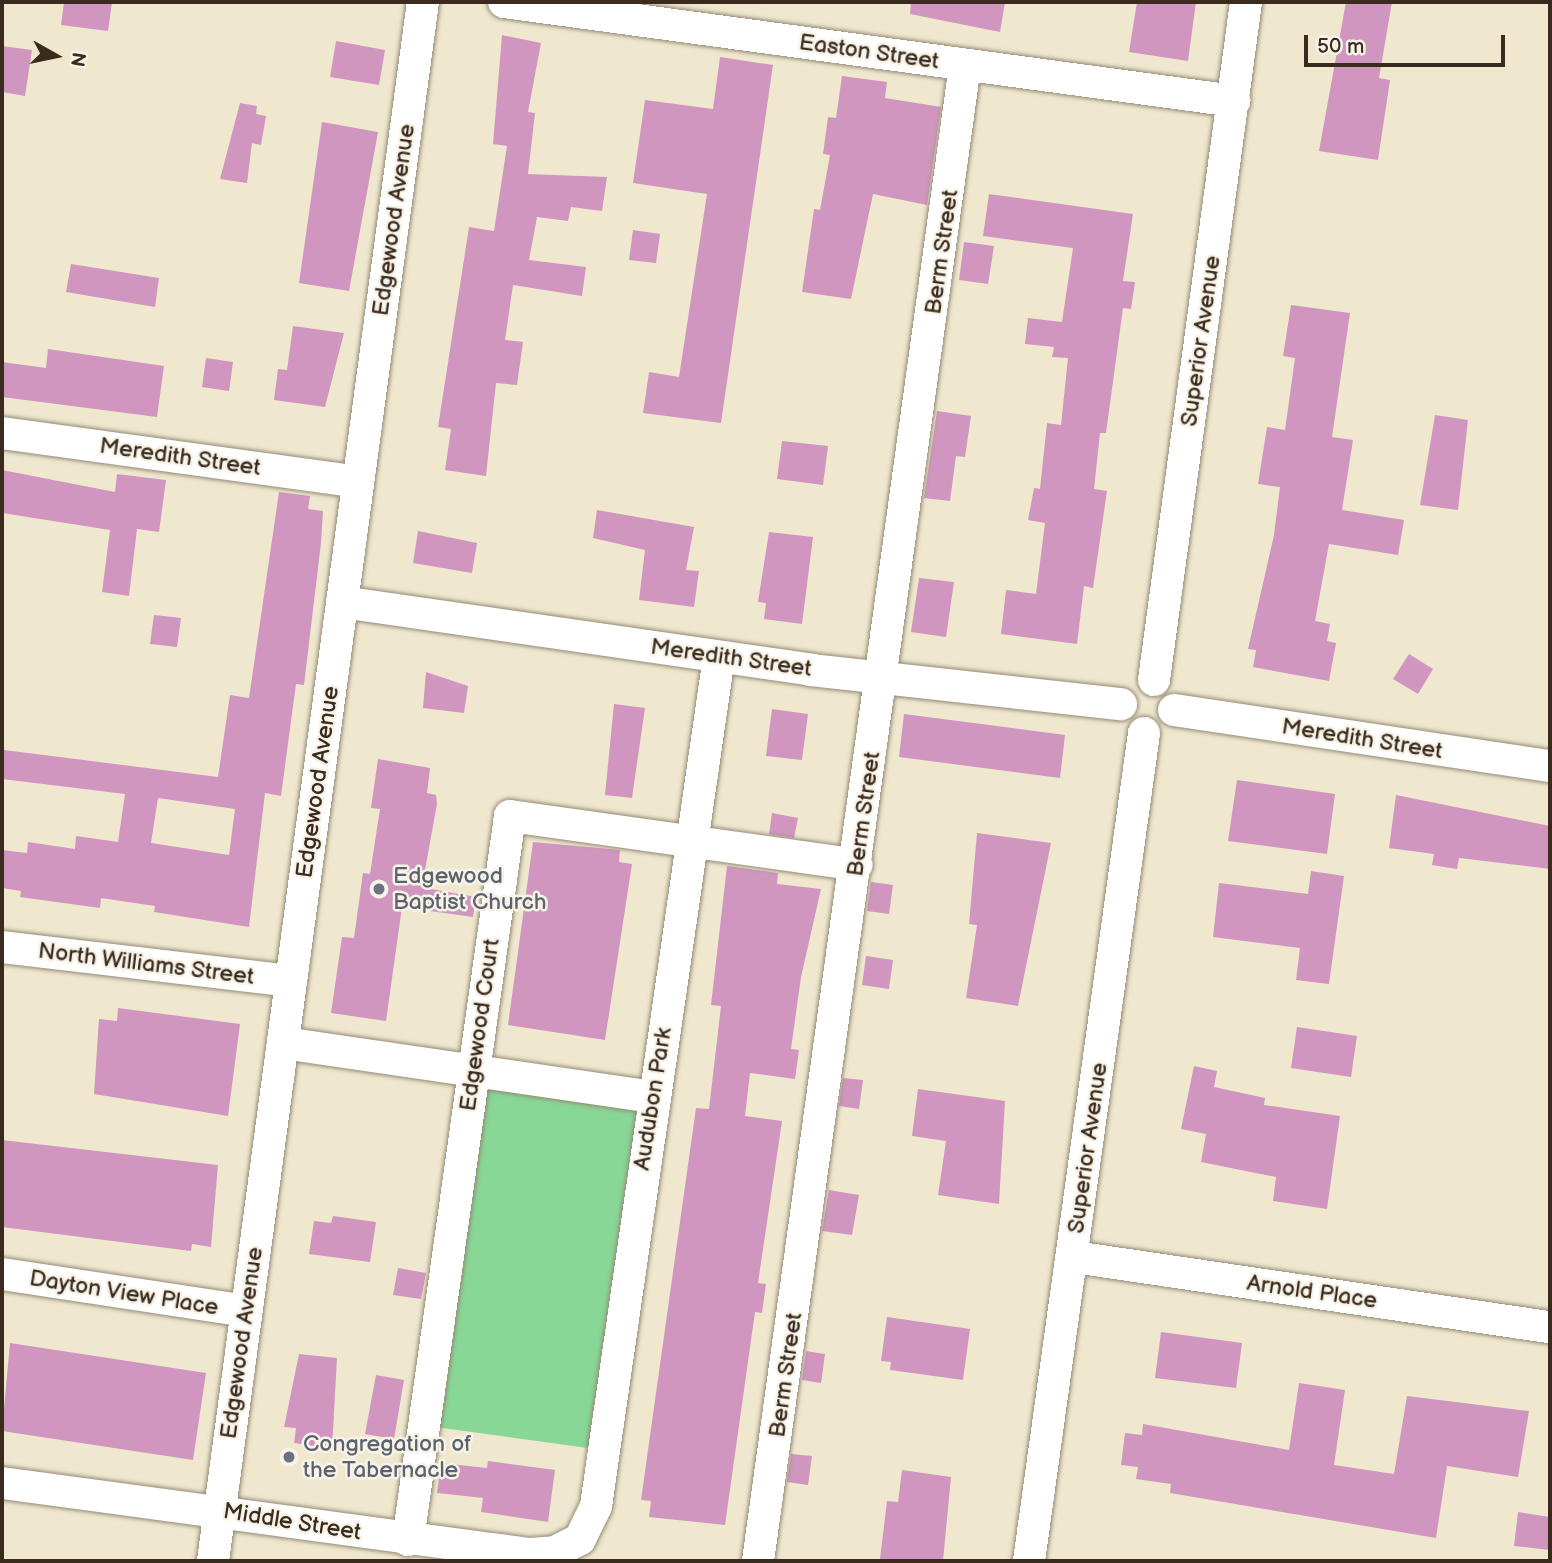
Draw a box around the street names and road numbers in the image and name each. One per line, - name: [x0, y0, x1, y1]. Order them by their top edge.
- street label: Easton Street: [797, 28, 941, 76]
- street label: Edgewood Avenue: [367, 122, 421, 318]
- street label: Berm Street: [920, 188, 964, 316]
- street label: Superior Avenue: [1175, 254, 1227, 428]
- street label: Meredith Street: [98, 432, 262, 482]
- street label: Meredith Street: [649, 633, 813, 683]
- street label: Edgewood Avenue: [291, 684, 345, 880]
- street label: Meredith Street: [1280, 713, 1444, 765]
- street label: Berm Street: [842, 750, 886, 878]
- street label: North Williams Street: [36, 937, 256, 991]
- street label: Edgewood Court: [454, 937, 506, 1113]
- street label: Audubon Park: [628, 1026, 678, 1172]
- street label: Superior Avenue: [1062, 1061, 1114, 1235]
- street label: Edgewood Avenue: [215, 1245, 269, 1441]
- street label: Dayton View Place: [27, 1264, 221, 1322]
- street label: Arnold Place: [1245, 1269, 1379, 1315]
- street label: Berm Street: [764, 1311, 808, 1439]
- street label: Middle Street: [221, 1497, 363, 1547]

